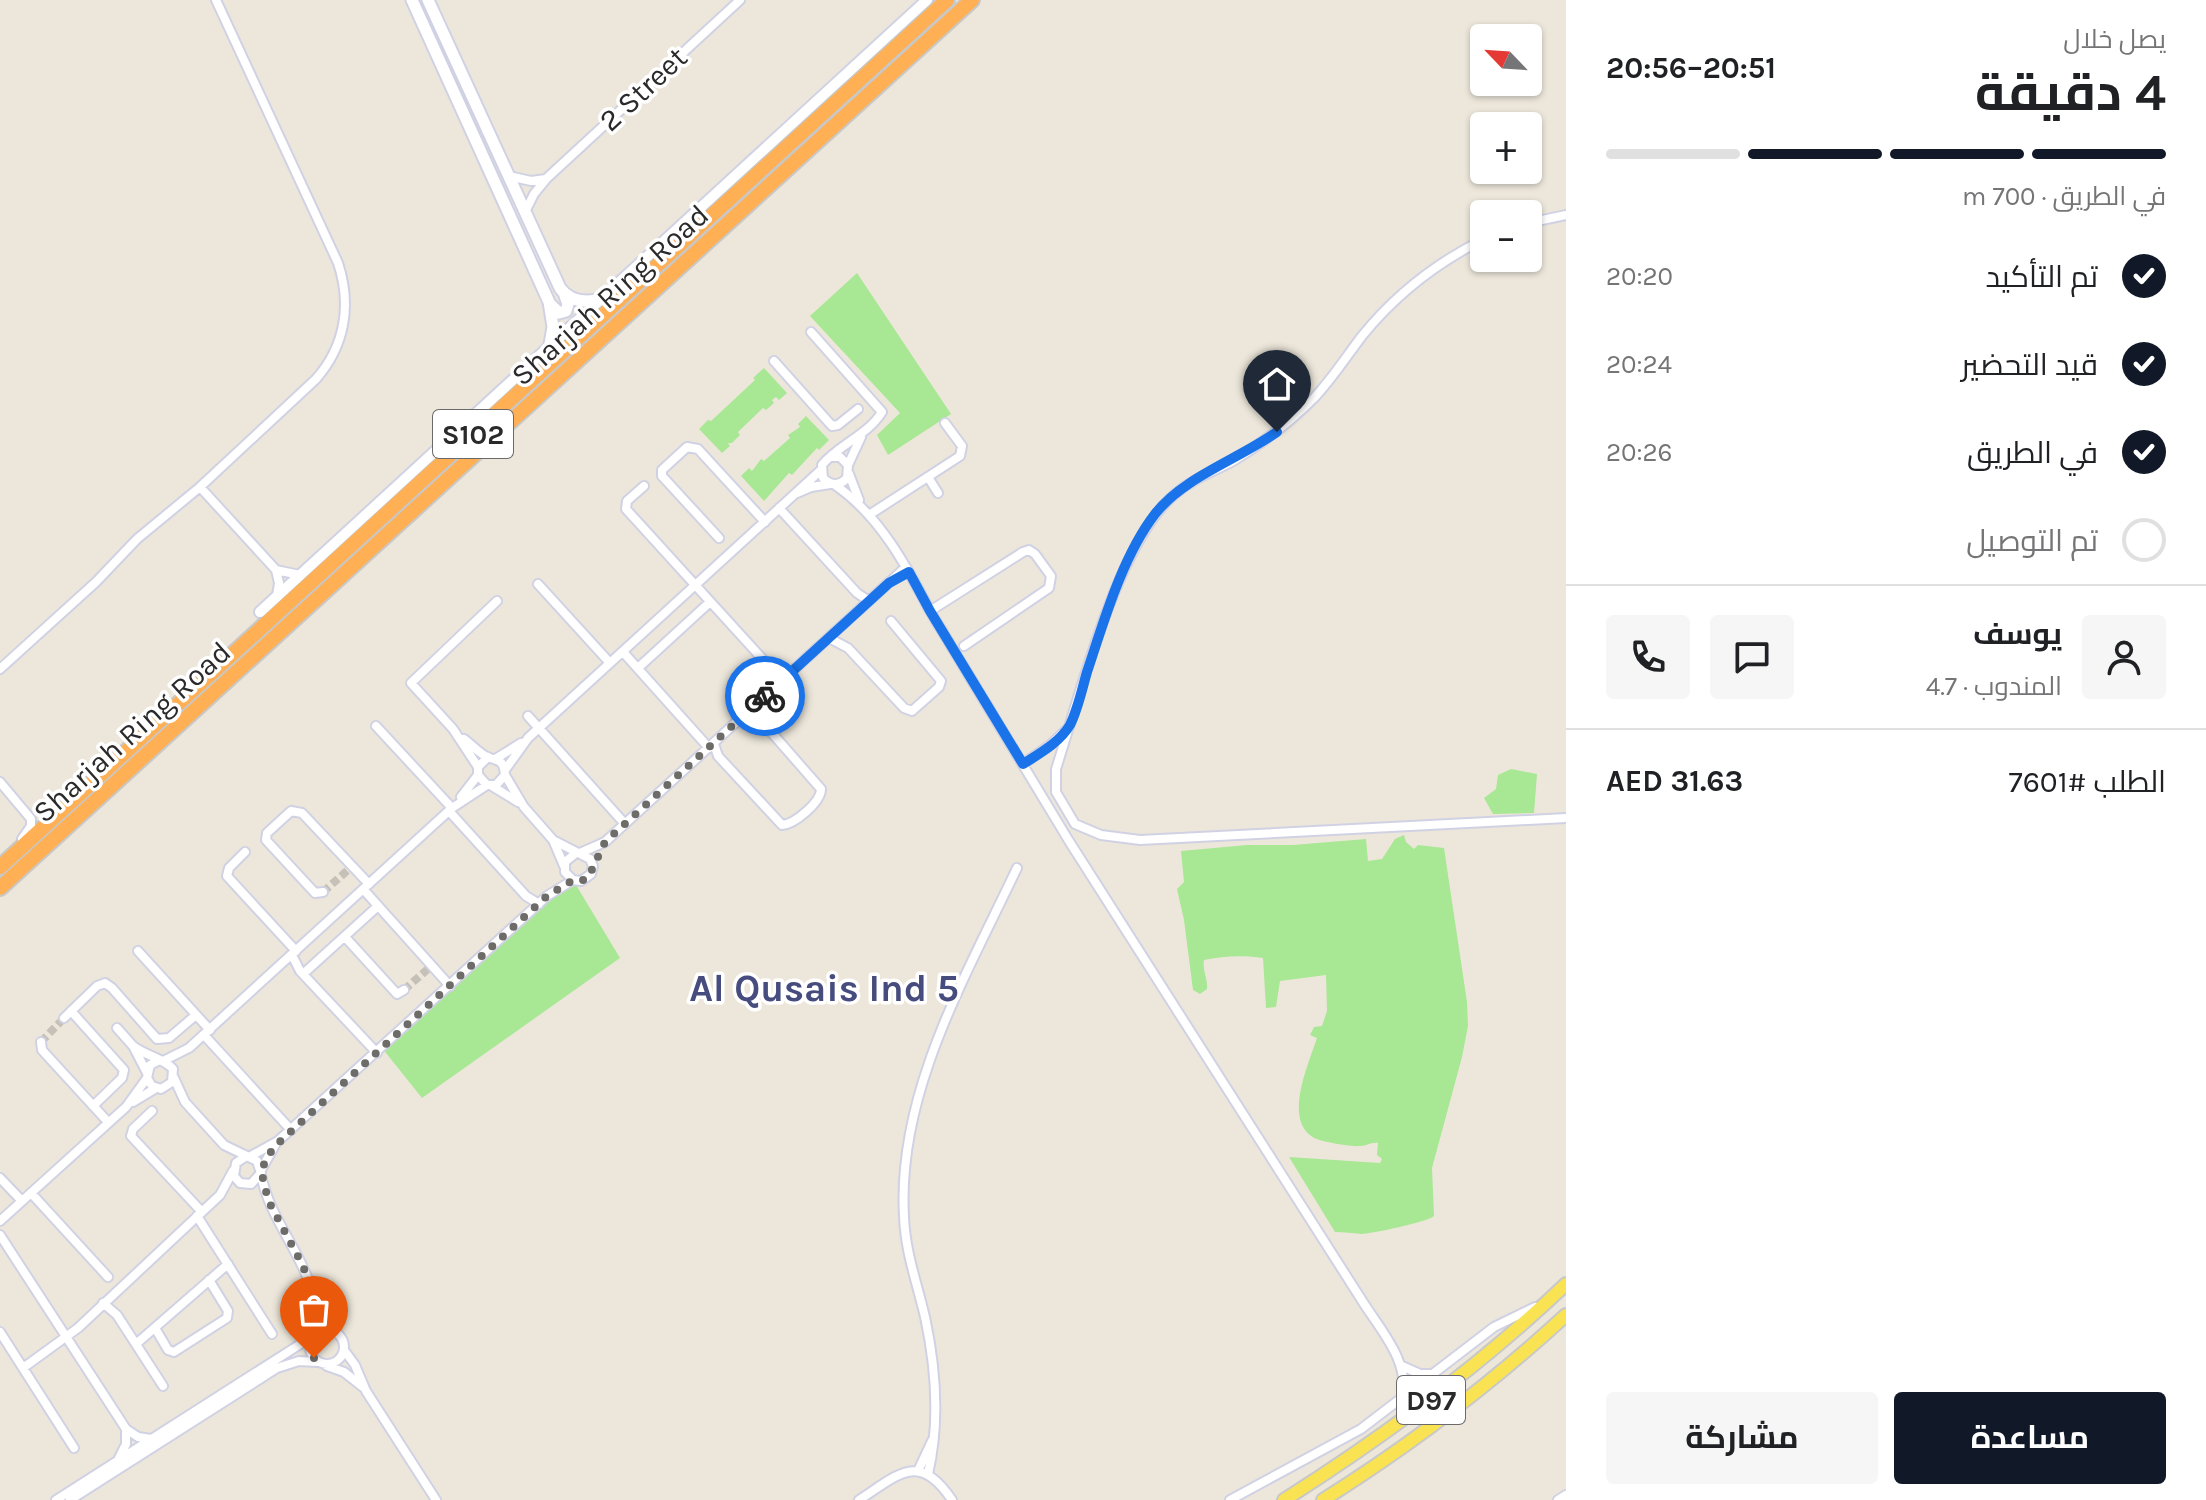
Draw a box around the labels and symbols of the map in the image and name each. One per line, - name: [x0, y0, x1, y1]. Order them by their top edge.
- north arrow: [1470, 24, 1542, 96]
- street label: 2 Street: [592, 39, 694, 139]
- street label: Sharjah Ring Road: [504, 197, 716, 393]
- pin: [1243, 350, 1311, 432]
- road number: S102: [433, 410, 513, 458]
- street label: Sharjah Ring Road: [26, 634, 238, 830]
- courier: [725, 656, 805, 736]
- district label: Al Qusais Ind 5: [689, 966, 959, 1011]
- pin: [280, 1276, 348, 1358]
- road number: D97: [1397, 1376, 1465, 1424]

